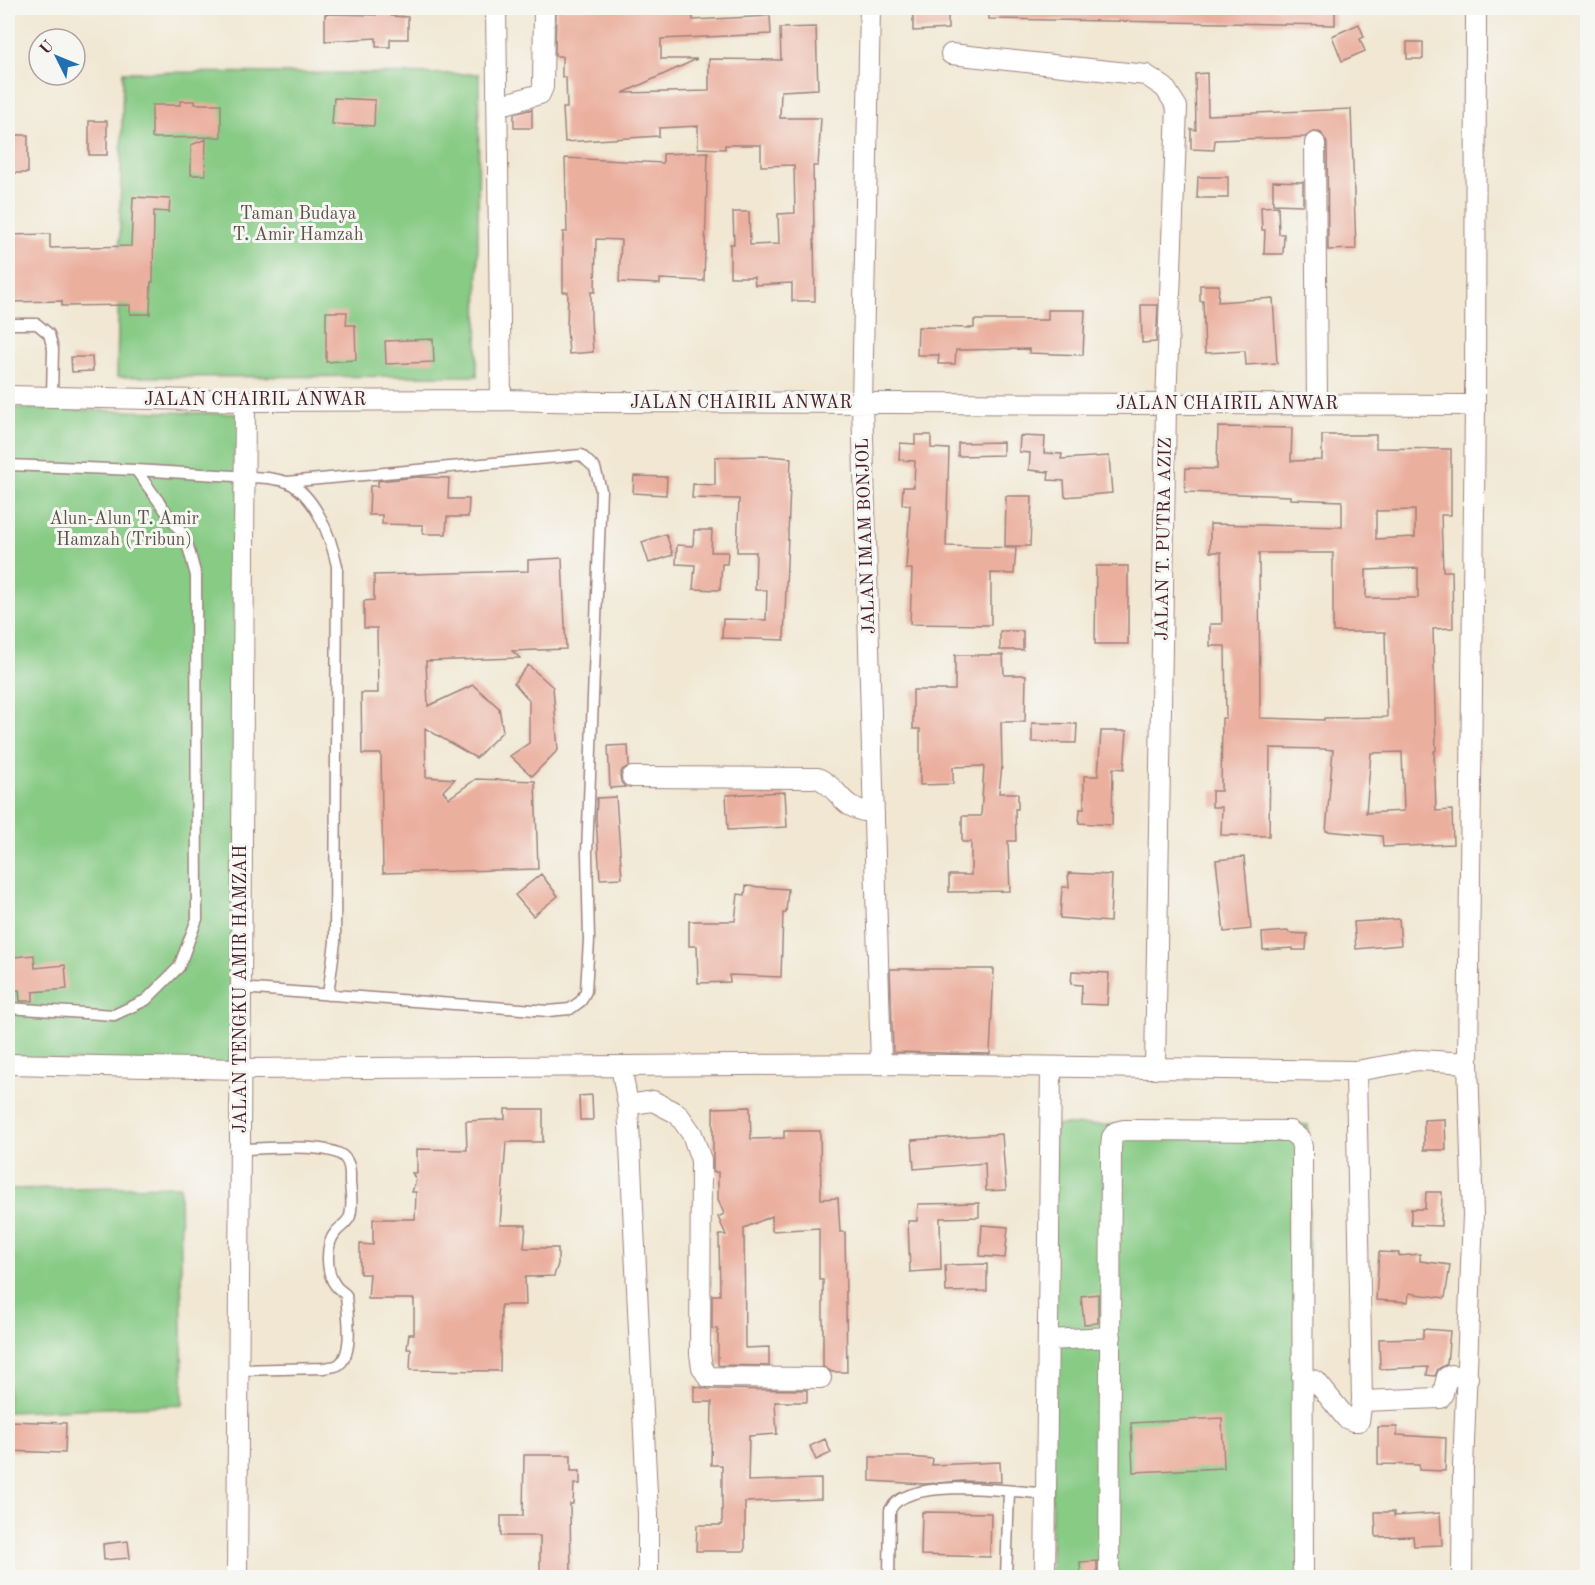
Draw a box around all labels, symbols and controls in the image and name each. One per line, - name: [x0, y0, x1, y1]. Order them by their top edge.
- north arrow: [27, 27, 87, 87]
- text: U: [37, 38, 58, 58]
- park label: Taman Budaya T. Amir Hamzah: [232, 205, 364, 244]
- street label: JALAN CHAIRIL ANWAR: [144, 391, 366, 409]
- street label: JALAN CHAIRIL ANWAR: [630, 394, 852, 412]
- street label: JALAN CHAIRIL ANWAR: [1116, 395, 1338, 413]
- street label: JALAN T. PUTRA AZIZ: [1153, 437, 1175, 641]
- street label: JALAN IMAM BONJOL: [854, 438, 878, 634]
- park label: Alun-Alun T. Amir Hamzah (Tribun): [49, 510, 199, 549]
- street label: JALAN TENGKU AMIR HAMZAH: [232, 845, 250, 1133]

